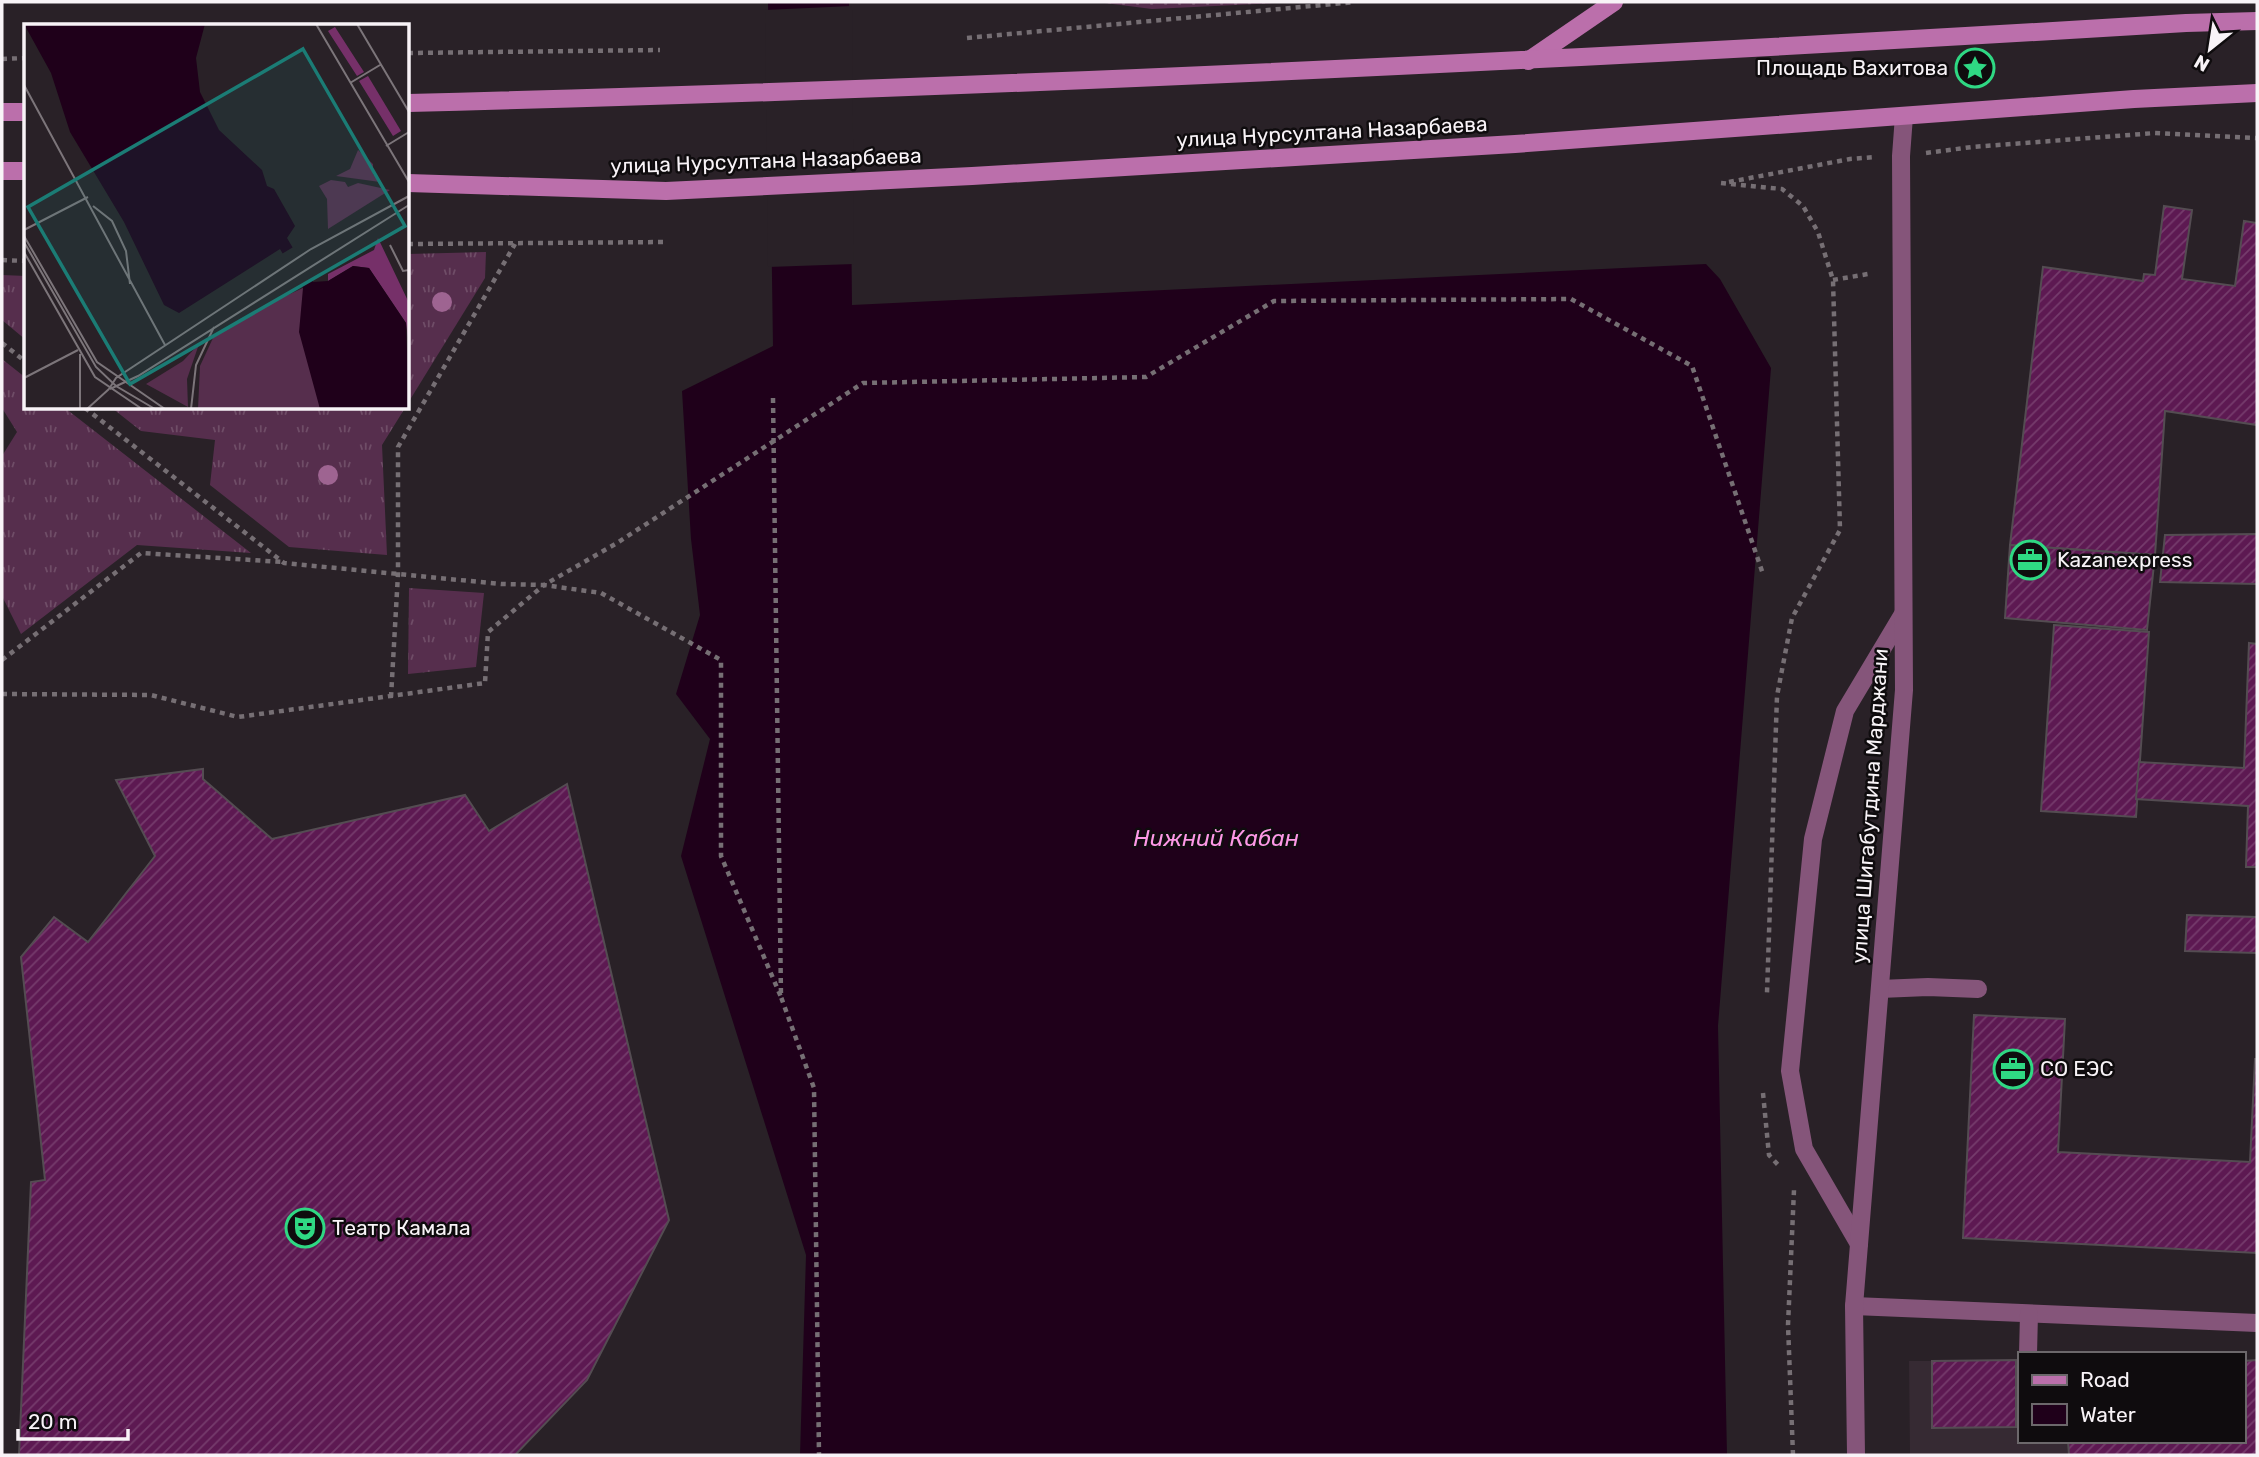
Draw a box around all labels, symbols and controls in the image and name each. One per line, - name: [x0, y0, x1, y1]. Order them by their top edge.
- north arrow: [2175, 14, 2245, 84]
- inset map: [24, 24, 410, 410]
- place icon: Площадь Вахитова: [1954, 47, 1996, 89]
- text: N: [2190, 50, 2213, 77]
- place label: Площадь Вахитова: [1756, 55, 1948, 80]
- street label: улица Нурсултана Назарбаева: [1176, 111, 1488, 152]
- street label: улица Нурсултана Назарбаева: [610, 143, 922, 178]
- office icon: Kazanexpress: [2009, 539, 2051, 581]
- place label: Kazanexpress: [2057, 547, 2192, 572]
- street label: улица Шигабутдина Марджани: [1846, 648, 1893, 964]
- water label: Нижний Кабан: [1133, 824, 1299, 852]
- office icon: СО ЕЭС: [1992, 1048, 2034, 1090]
- place label: СО ЕЭС: [2040, 1056, 2114, 1081]
- theatre icon: Театр Камала: [284, 1207, 326, 1249]
- place label: Театр Камала: [332, 1215, 471, 1240]
- legend: [2018, 1352, 2245, 1443]
- text: Road: [2080, 1367, 2130, 1392]
- scale bar: [18, 1398, 128, 1442]
- text: Water: [2080, 1402, 2136, 1427]
- text: 20 m: [28, 1409, 77, 1434]

